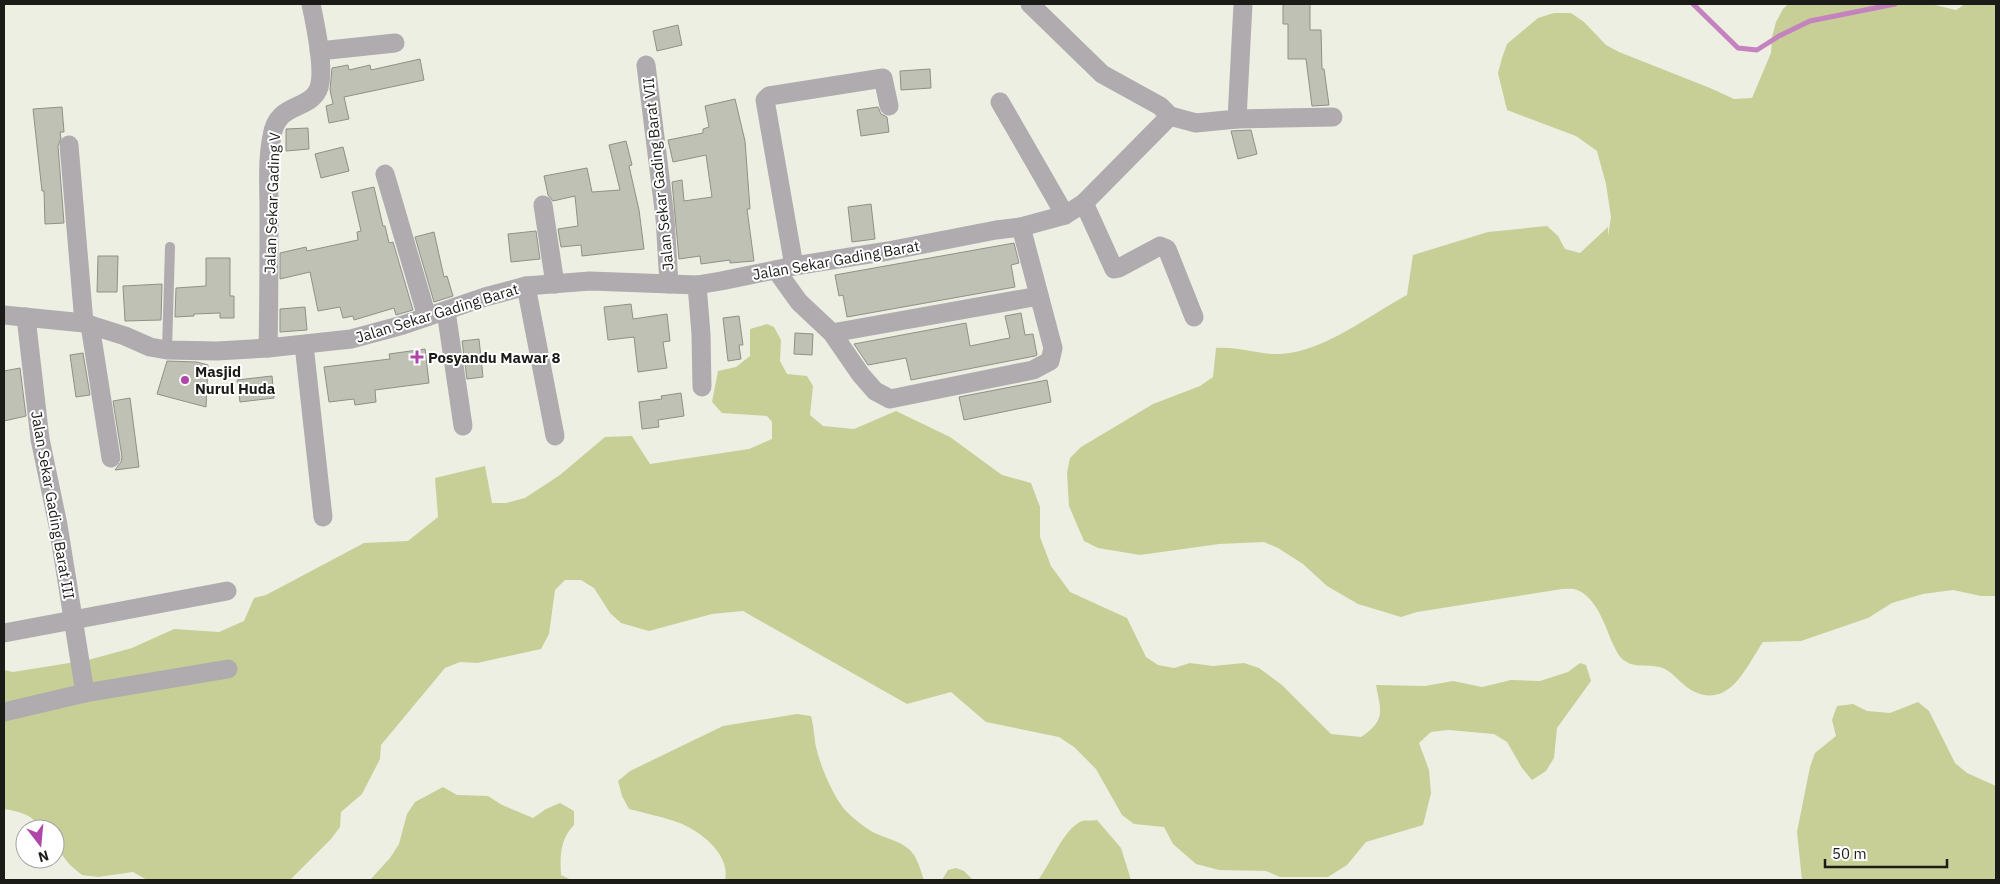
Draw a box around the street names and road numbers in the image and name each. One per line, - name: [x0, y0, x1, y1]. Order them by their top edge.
- street label: Jalan Sekar Gading Barat VII: [638, 77, 678, 271]
- street label: Jalan Sekar Gading V: [260, 132, 284, 274]
- street label: Jalan Sekar Gading Barat: [751, 236, 921, 284]
- street label: Jalan Sekar Gading Barat: [353, 279, 521, 347]
- street label: Jalan Sekar Gading Barat III: [27, 410, 79, 600]

